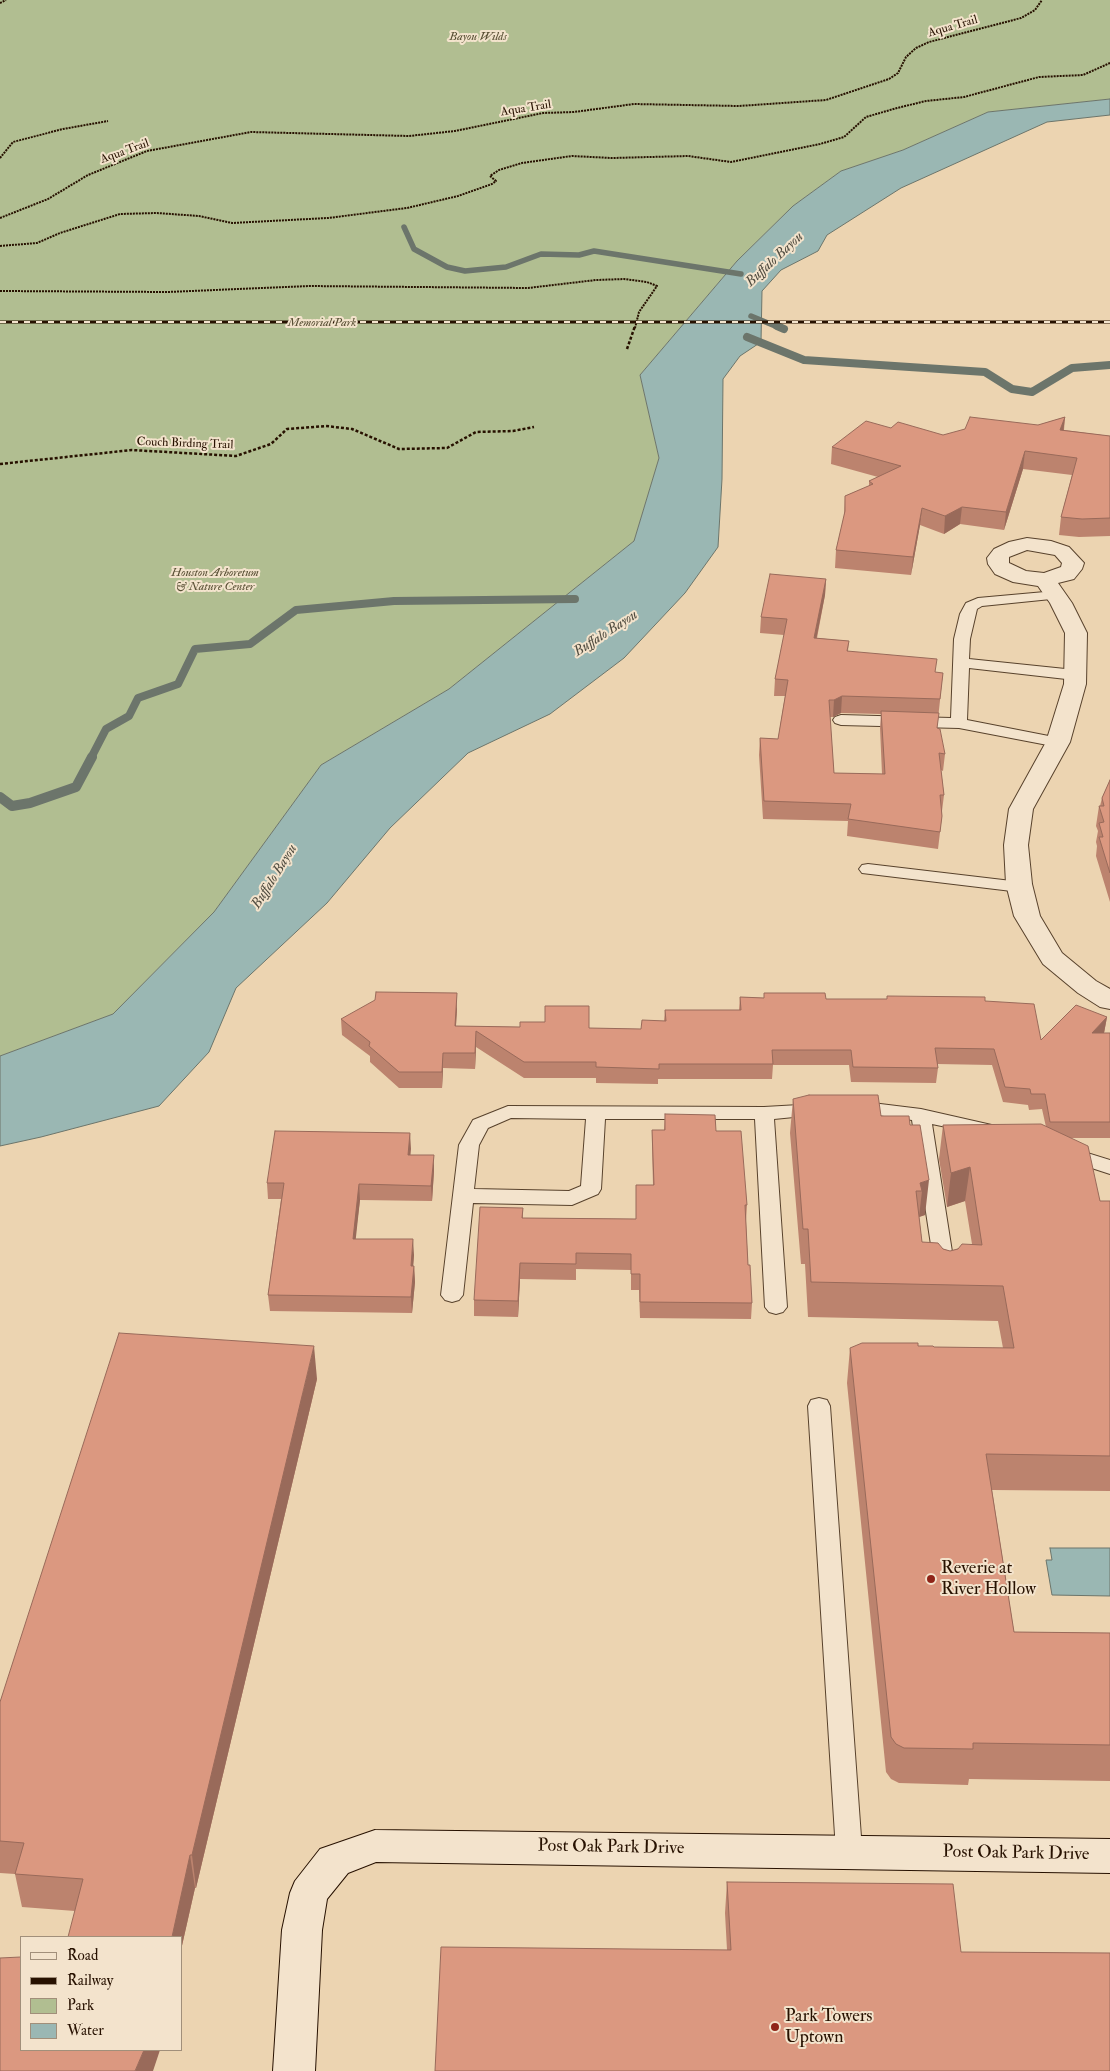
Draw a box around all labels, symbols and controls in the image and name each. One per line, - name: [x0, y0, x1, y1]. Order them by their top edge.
- street label: Aqua Trail: [927, 13, 979, 41]
- park label: Bayou Wilds: [449, 30, 507, 44]
- street label: Aqua Trail: [500, 98, 552, 120]
- street label: Aqua Trail: [99, 137, 151, 167]
- water label: Buffalo Bayou: [743, 229, 807, 291]
- park label: Memorial Park: [288, 316, 356, 330]
- street label: Couch Birding Trail: [136, 435, 234, 453]
- park label: Houston Arboretum & Nature Center: [171, 566, 259, 594]
- water label: Buffalo Bayou: [571, 607, 641, 661]
- water label: Buffalo Bayou: [249, 842, 301, 912]
- place label: Reverie at River Hollow: [941, 1558, 1036, 1600]
- marker: Reverie at River Hollow: [925, 1573, 937, 1585]
- street label: Post Oak Park Drive: [537, 1836, 685, 1860]
- street label: Post Oak Park Drive: [942, 1842, 1090, 1866]
- legend: [20, 1936, 182, 2051]
- text: Road: [67, 1946, 98, 1965]
- text: Railway: [67, 1971, 113, 1990]
- text: Park: [67, 1996, 94, 2015]
- place label: Park Towers Uptown: [785, 2006, 873, 2048]
- text: Water: [67, 2021, 104, 2040]
- marker: Park Towers Uptown: [769, 2021, 781, 2033]

